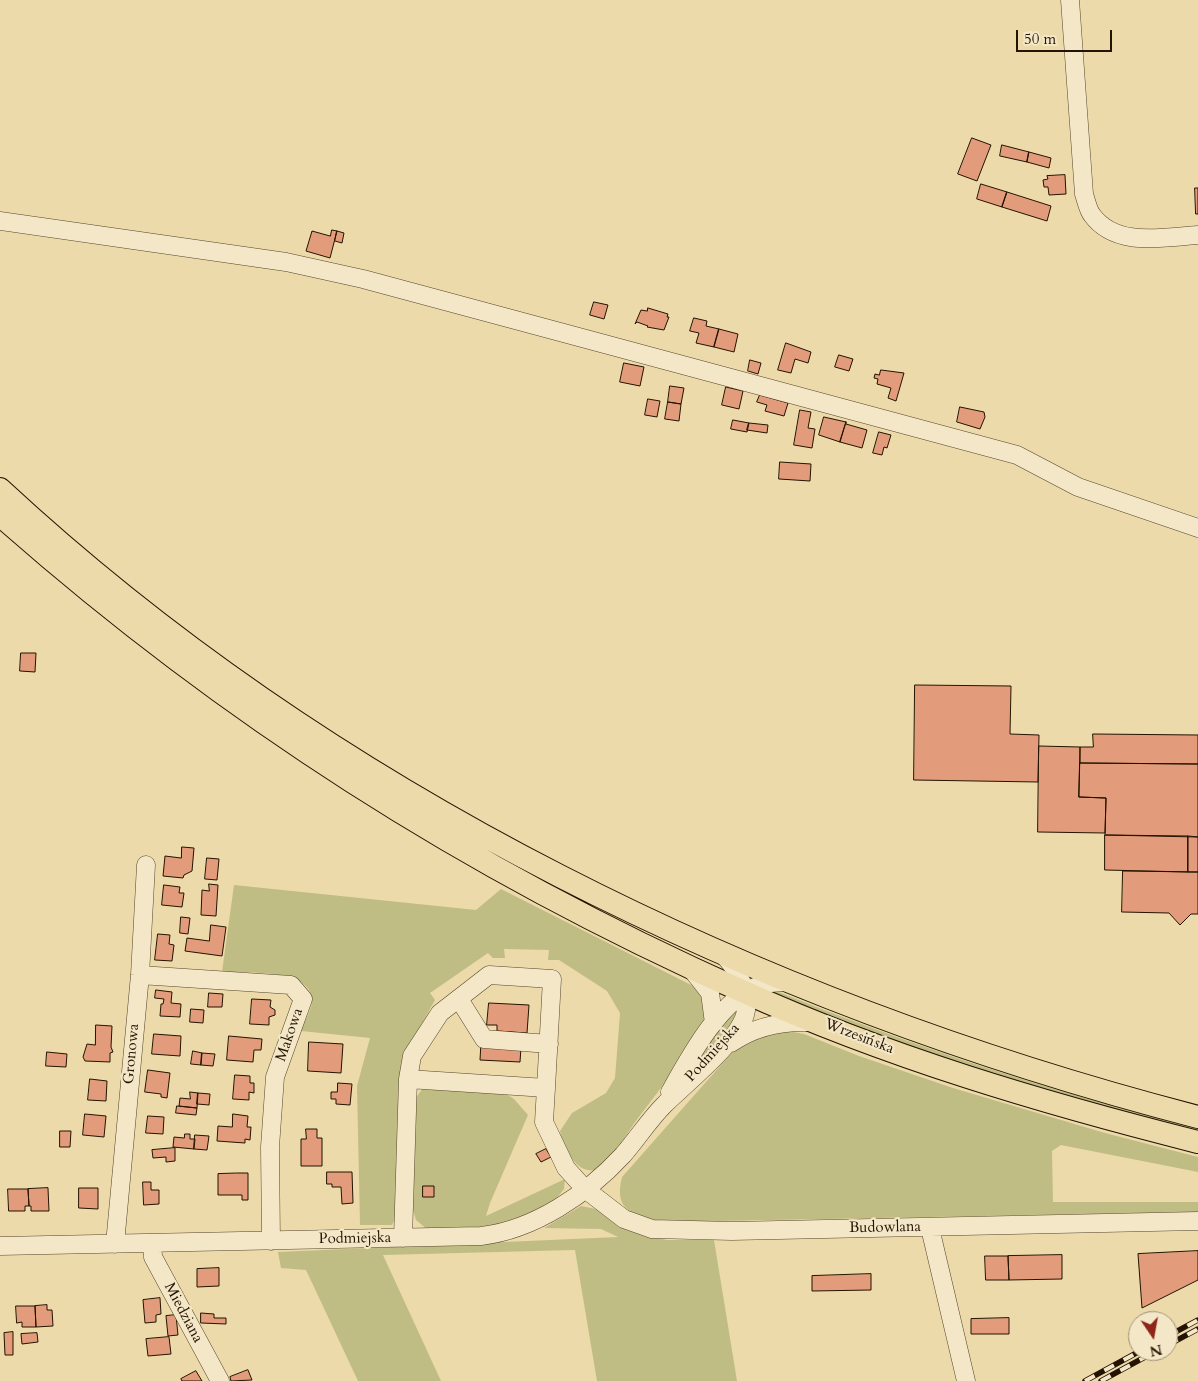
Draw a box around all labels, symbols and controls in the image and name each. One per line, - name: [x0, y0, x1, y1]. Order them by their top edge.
- scale bar: [1018, 20, 1114, 52]
- text: 50 m: [1024, 29, 1056, 49]
- street label: Makowa: [272, 1006, 308, 1064]
- street label: Wrzesińska: [822, 1016, 896, 1058]
- street label: Podmiejska: [682, 1020, 744, 1086]
- street label: Gronowa: [120, 1023, 144, 1085]
- street label: Budowlana: [849, 1218, 921, 1238]
- street label: Podmiejska: [319, 1229, 391, 1249]
- street label: Miedziana: [160, 1280, 206, 1346]
- north arrow: [1128, 1311, 1178, 1361]
- text: N: [1148, 1340, 1164, 1361]

